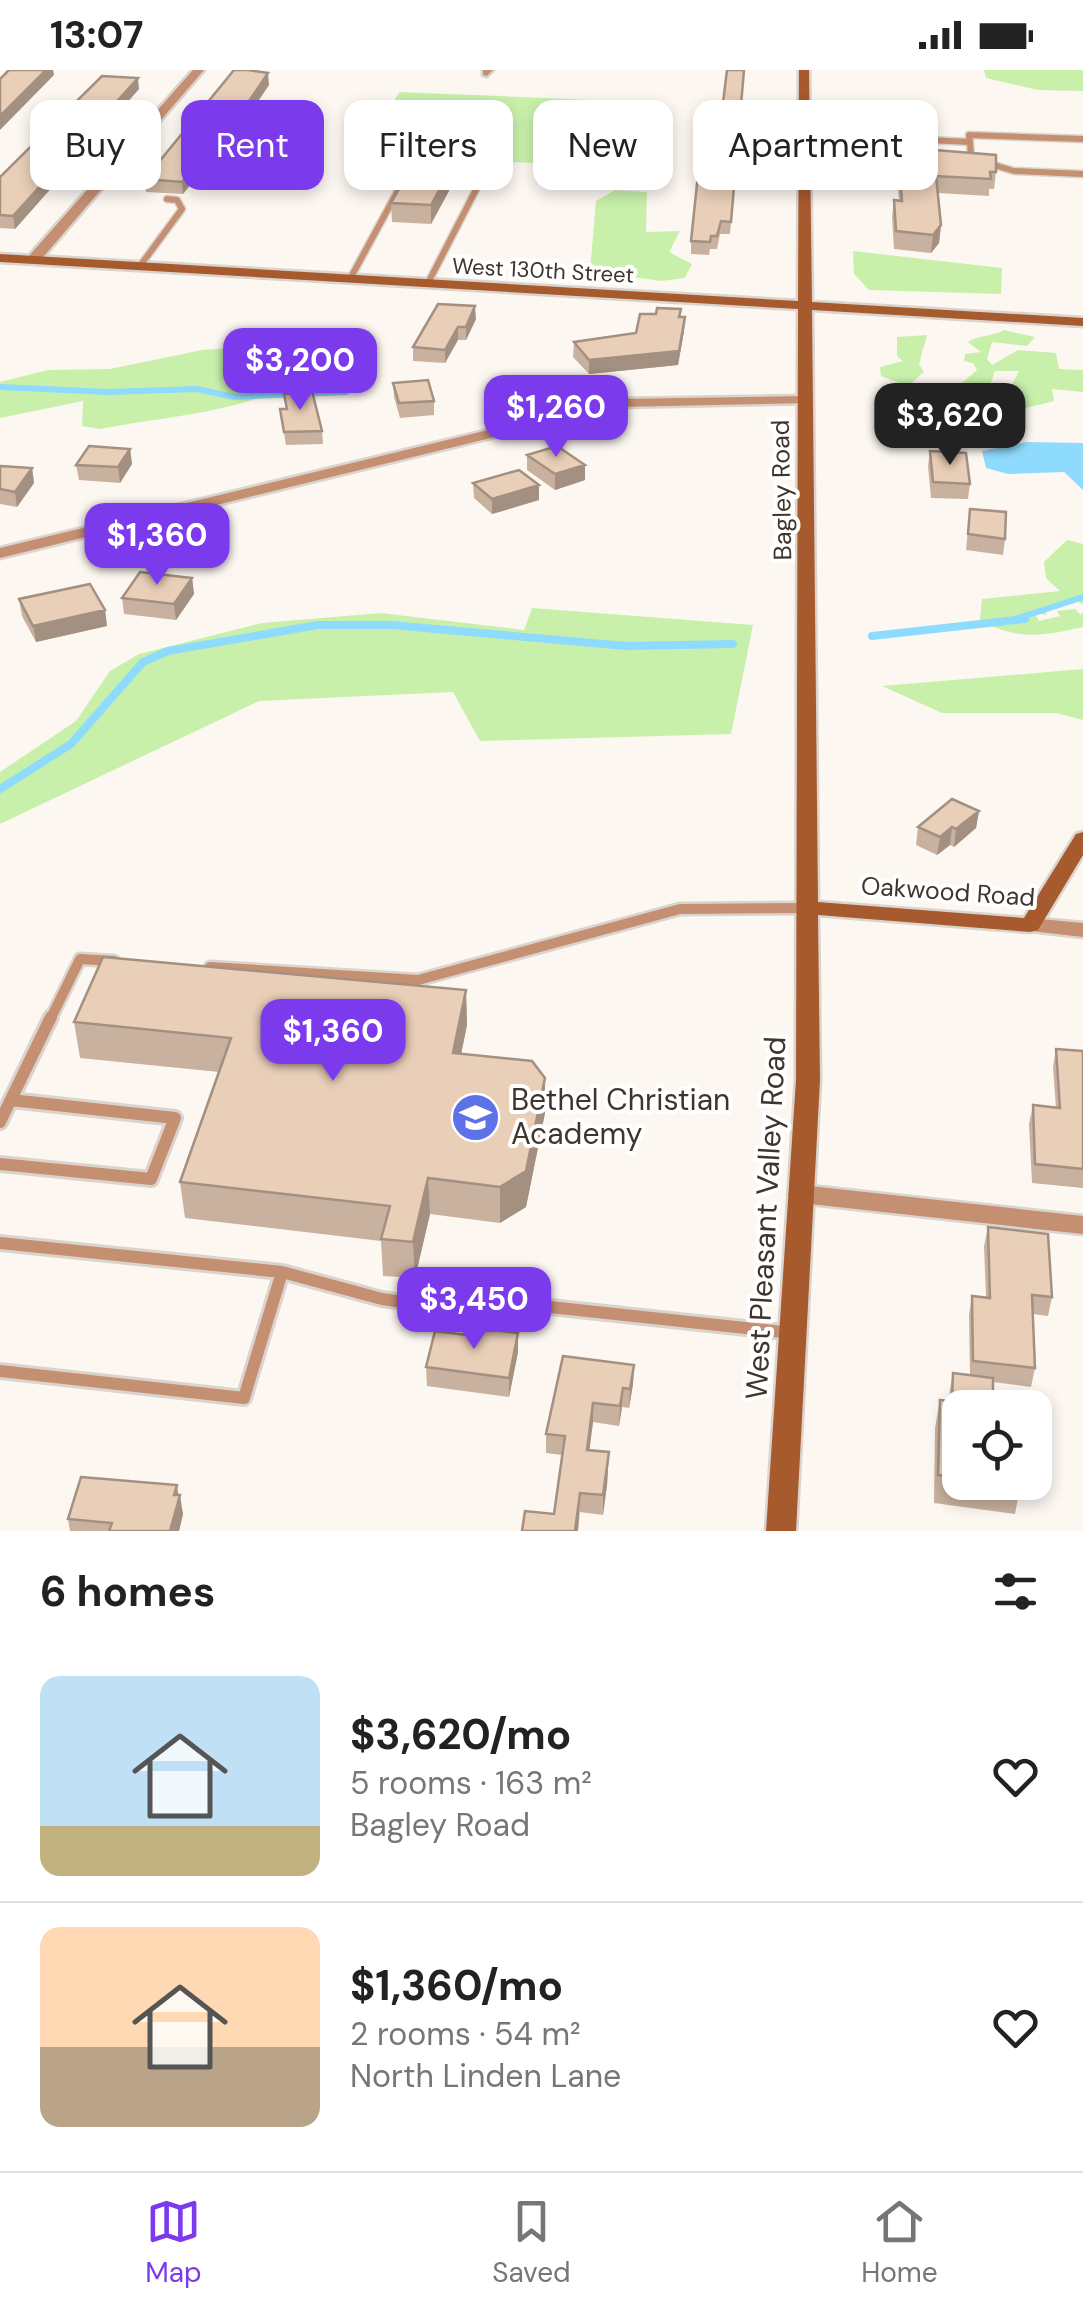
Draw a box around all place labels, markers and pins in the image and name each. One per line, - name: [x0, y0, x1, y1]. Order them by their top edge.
- pin: $3,200: [219, 328, 381, 413]
- pin: $1,260: [475, 375, 637, 460]
- pin: $3,620: [869, 383, 1031, 468]
- pin: $1,360: [76, 503, 238, 588]
- pin: $1,360: [252, 999, 414, 1084]
- place label: Bethel Christian Academy: [511, 1080, 730, 1153]
- school or university icon: Bethel Christian Academy: [450, 1091, 502, 1143]
- pin: $3,450: [393, 1267, 555, 1352]

